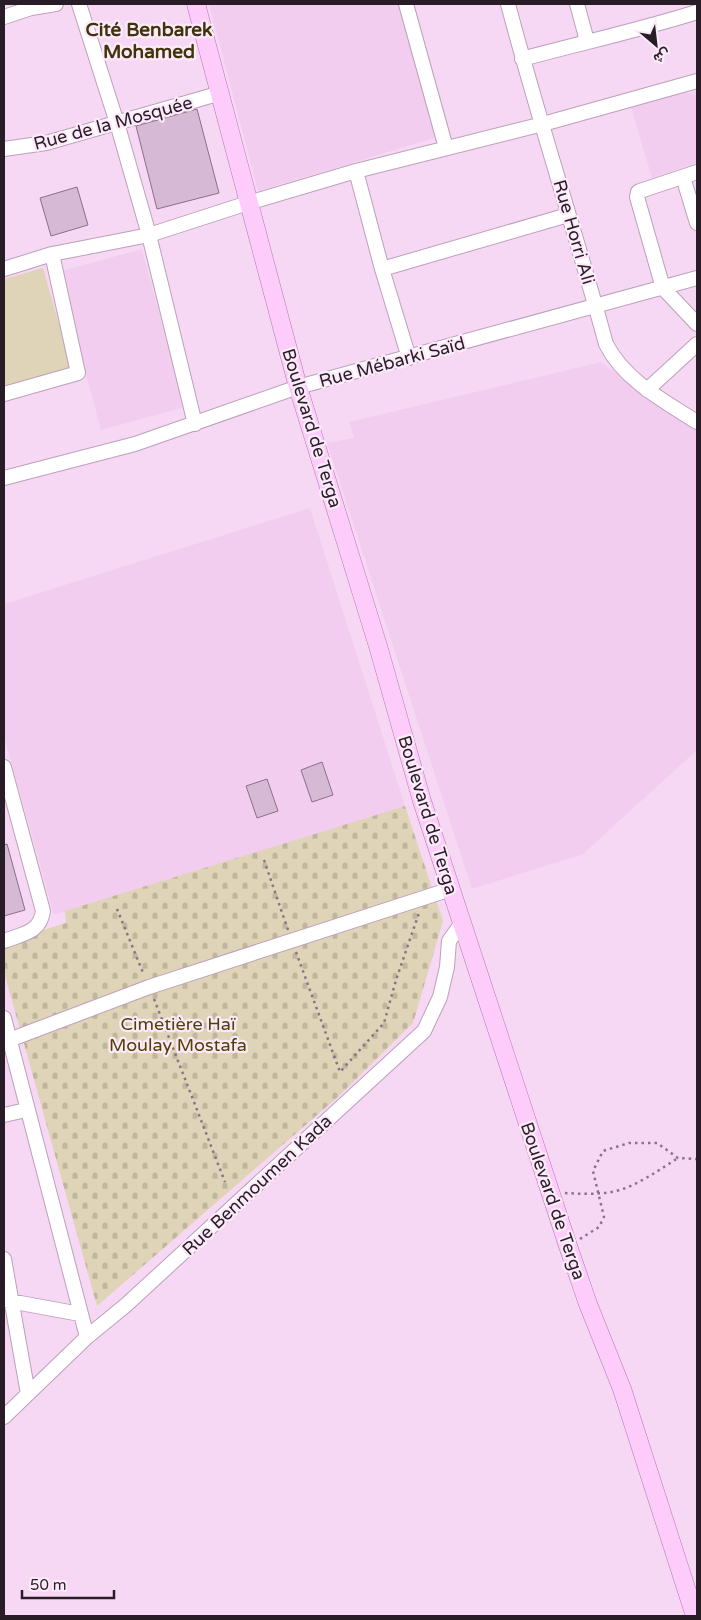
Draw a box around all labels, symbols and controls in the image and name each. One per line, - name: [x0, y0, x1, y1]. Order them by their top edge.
- district label: Cité Benbarek Mohamed: [86, 19, 213, 63]
- north arrow: [631, 20, 681, 70]
- text: ش: [650, 45, 673, 68]
- street label: Rue de la Mosquée: [31, 91, 195, 155]
- street label: Rue Horri Ali: [549, 177, 599, 287]
- street label: Rue Mébarki Saïd: [317, 332, 467, 392]
- street label: Boulevard de Terga: [277, 346, 347, 510]
- street label: Boulevard de Terga: [393, 733, 463, 897]
- park label: Cimetière Haï Moulay Mostafa: [109, 1013, 247, 1056]
- street label: Rue Benmoumen Kada: [178, 1110, 336, 1260]
- street label: Boulevard de Terga: [516, 1119, 590, 1283]
- scale bar: [22, 1568, 115, 1600]
- text: 50 m: [30, 1576, 67, 1594]

